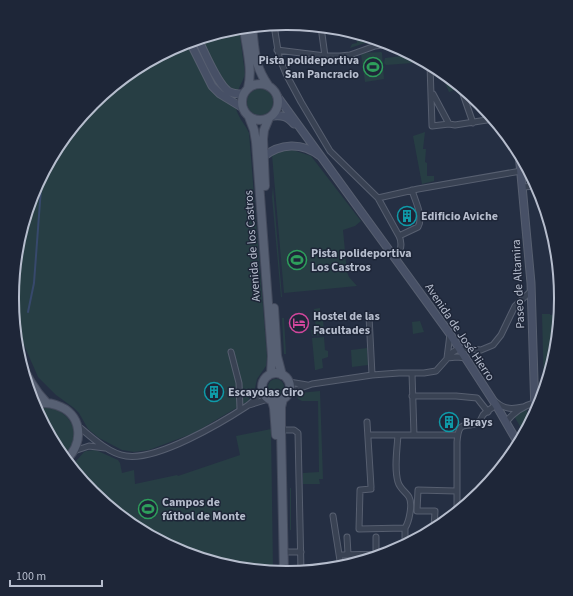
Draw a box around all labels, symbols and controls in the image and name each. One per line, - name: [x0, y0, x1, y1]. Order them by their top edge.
- place label: Pista polideportiva San Pancracio: [258, 52, 359, 83]
- sports icon: Pista polideportiva San Pancracio: [362, 56, 384, 78]
- street label: Avenida de los Castros: [240, 190, 265, 302]
- building icon: Edificio Aviche: [396, 205, 418, 227]
- place label: Edificio Aviche: [421, 208, 498, 225]
- street label: Paseo de Altamira: [508, 239, 529, 329]
- place label: Pista polideportiva Los Castros: [311, 245, 412, 276]
- sports icon: Pista polideportiva Los Castros: [286, 249, 308, 271]
- street label: Avenida de José Hierro: [420, 280, 499, 385]
- place label: Hostel de las Facultades: [313, 308, 380, 339]
- hotel icon: Hostel de las Facultades: [288, 312, 310, 334]
- building icon: Escayolas Ciro: [203, 381, 225, 403]
- place label: Escayolas Ciro: [228, 384, 304, 401]
- building icon: Brays: [438, 411, 460, 433]
- place label: Brays: [463, 414, 493, 431]
- place label: Campos de fútbol de Monte: [162, 494, 246, 525]
- sports icon: Campos de fútbol de Monte: [137, 498, 159, 520]
- scale bar: [10, 562, 102, 588]
- text: 100 m: [16, 568, 46, 585]

